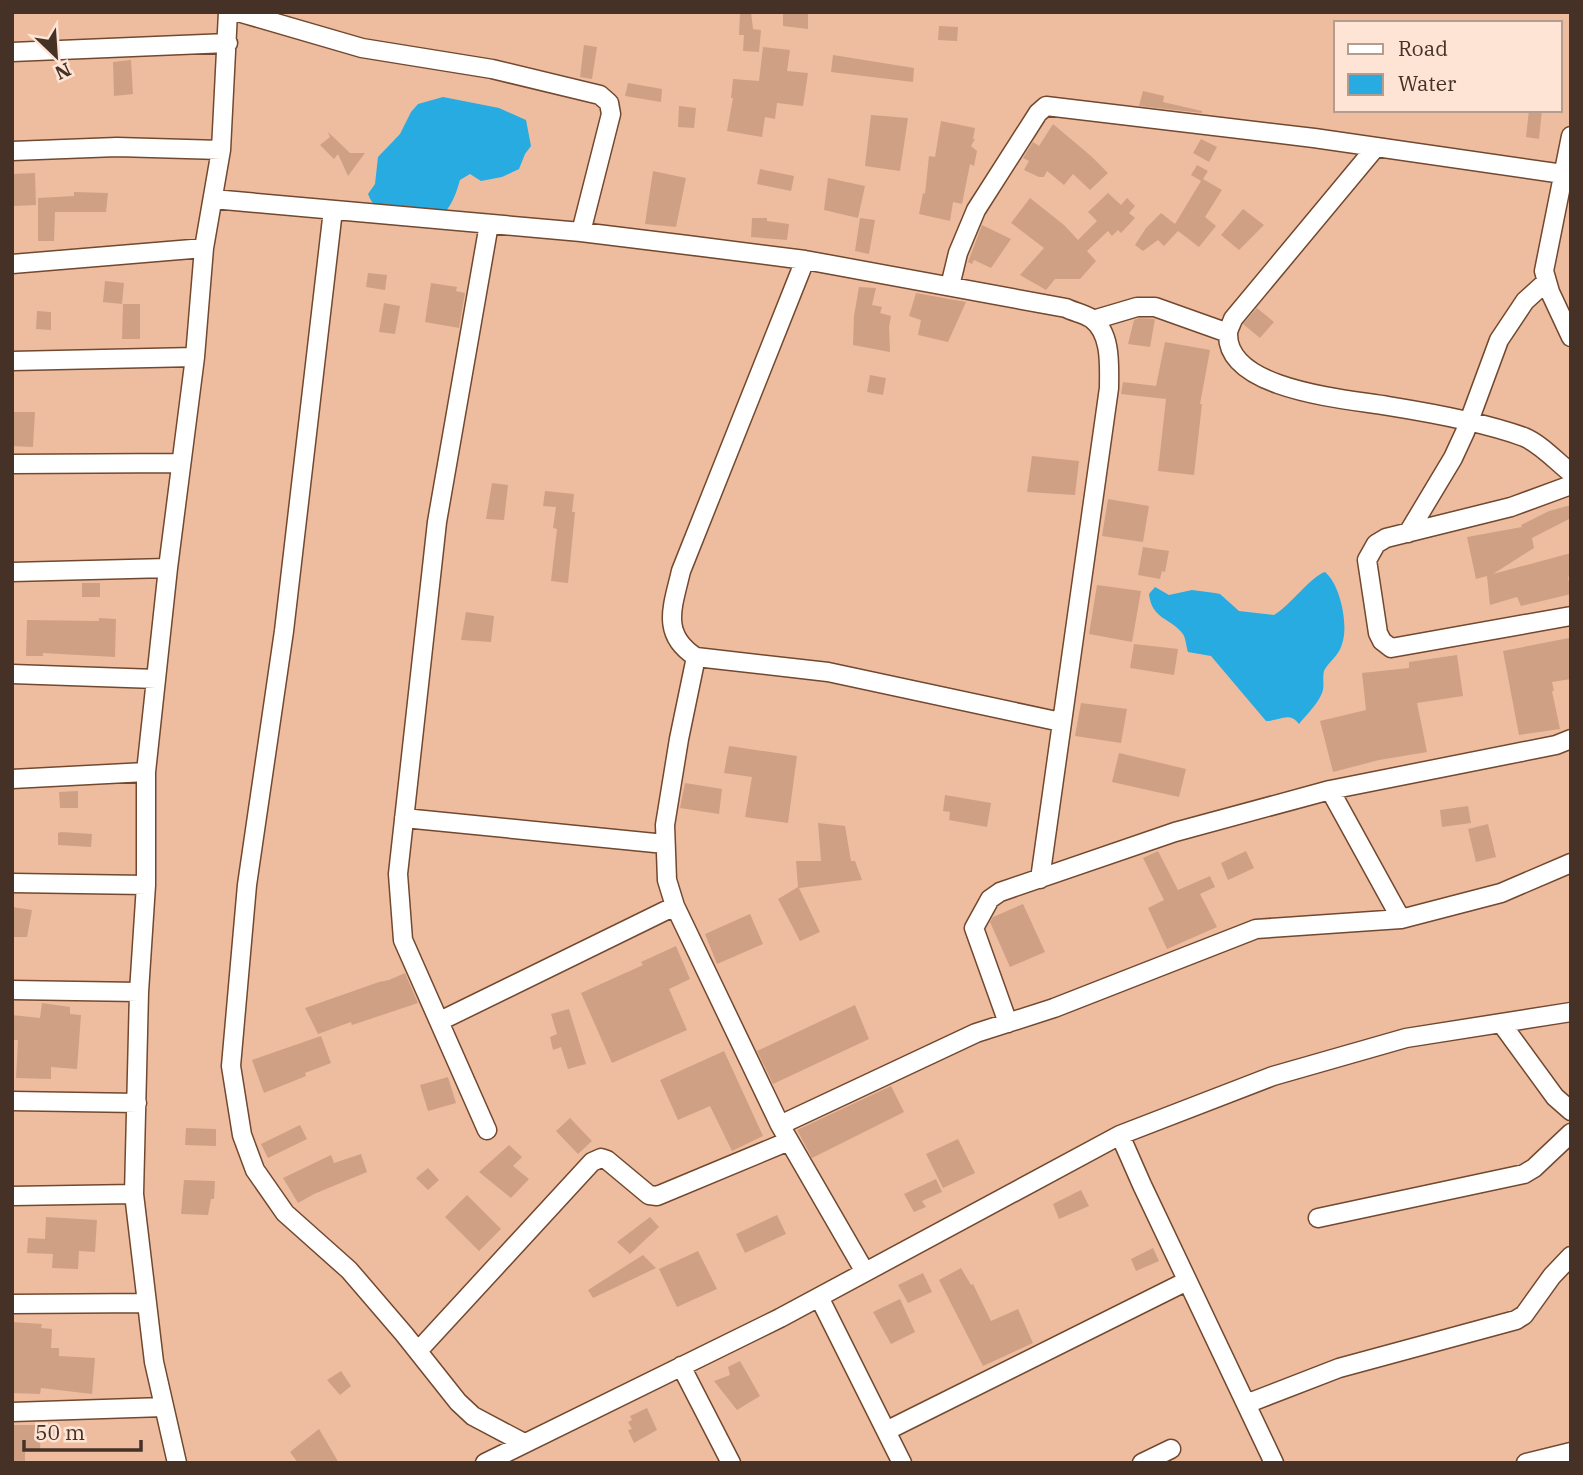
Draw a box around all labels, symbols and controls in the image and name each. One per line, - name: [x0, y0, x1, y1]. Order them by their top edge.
- north arrow: [21, 21, 91, 91]
- legend: [1334, 21, 1562, 112]
- text: Road: [1398, 34, 1448, 62]
- text: N: [51, 57, 75, 85]
- text: Water: [1398, 69, 1457, 97]
- scale bar: [24, 1408, 142, 1452]
- text: 50 m: [35, 1418, 85, 1446]

